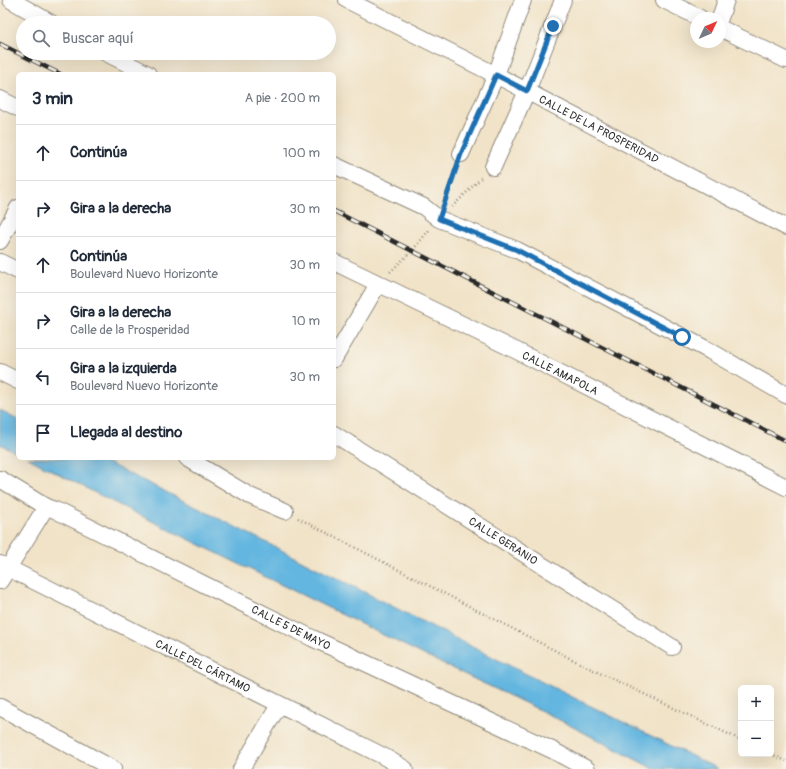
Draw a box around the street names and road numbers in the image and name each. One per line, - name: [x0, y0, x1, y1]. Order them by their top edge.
- street label: CALLE DE LA PROSPERIDAD: [537, 93, 661, 166]
- street label: CALLE AMAPOLA: [520, 349, 600, 398]
- street label: CALLE GERANIO: [466, 515, 540, 568]
- street label: CALLE 5 DE MAYO: [249, 603, 332, 653]
- street label: CALLE DEL CÁRTAMO: [153, 637, 252, 695]

